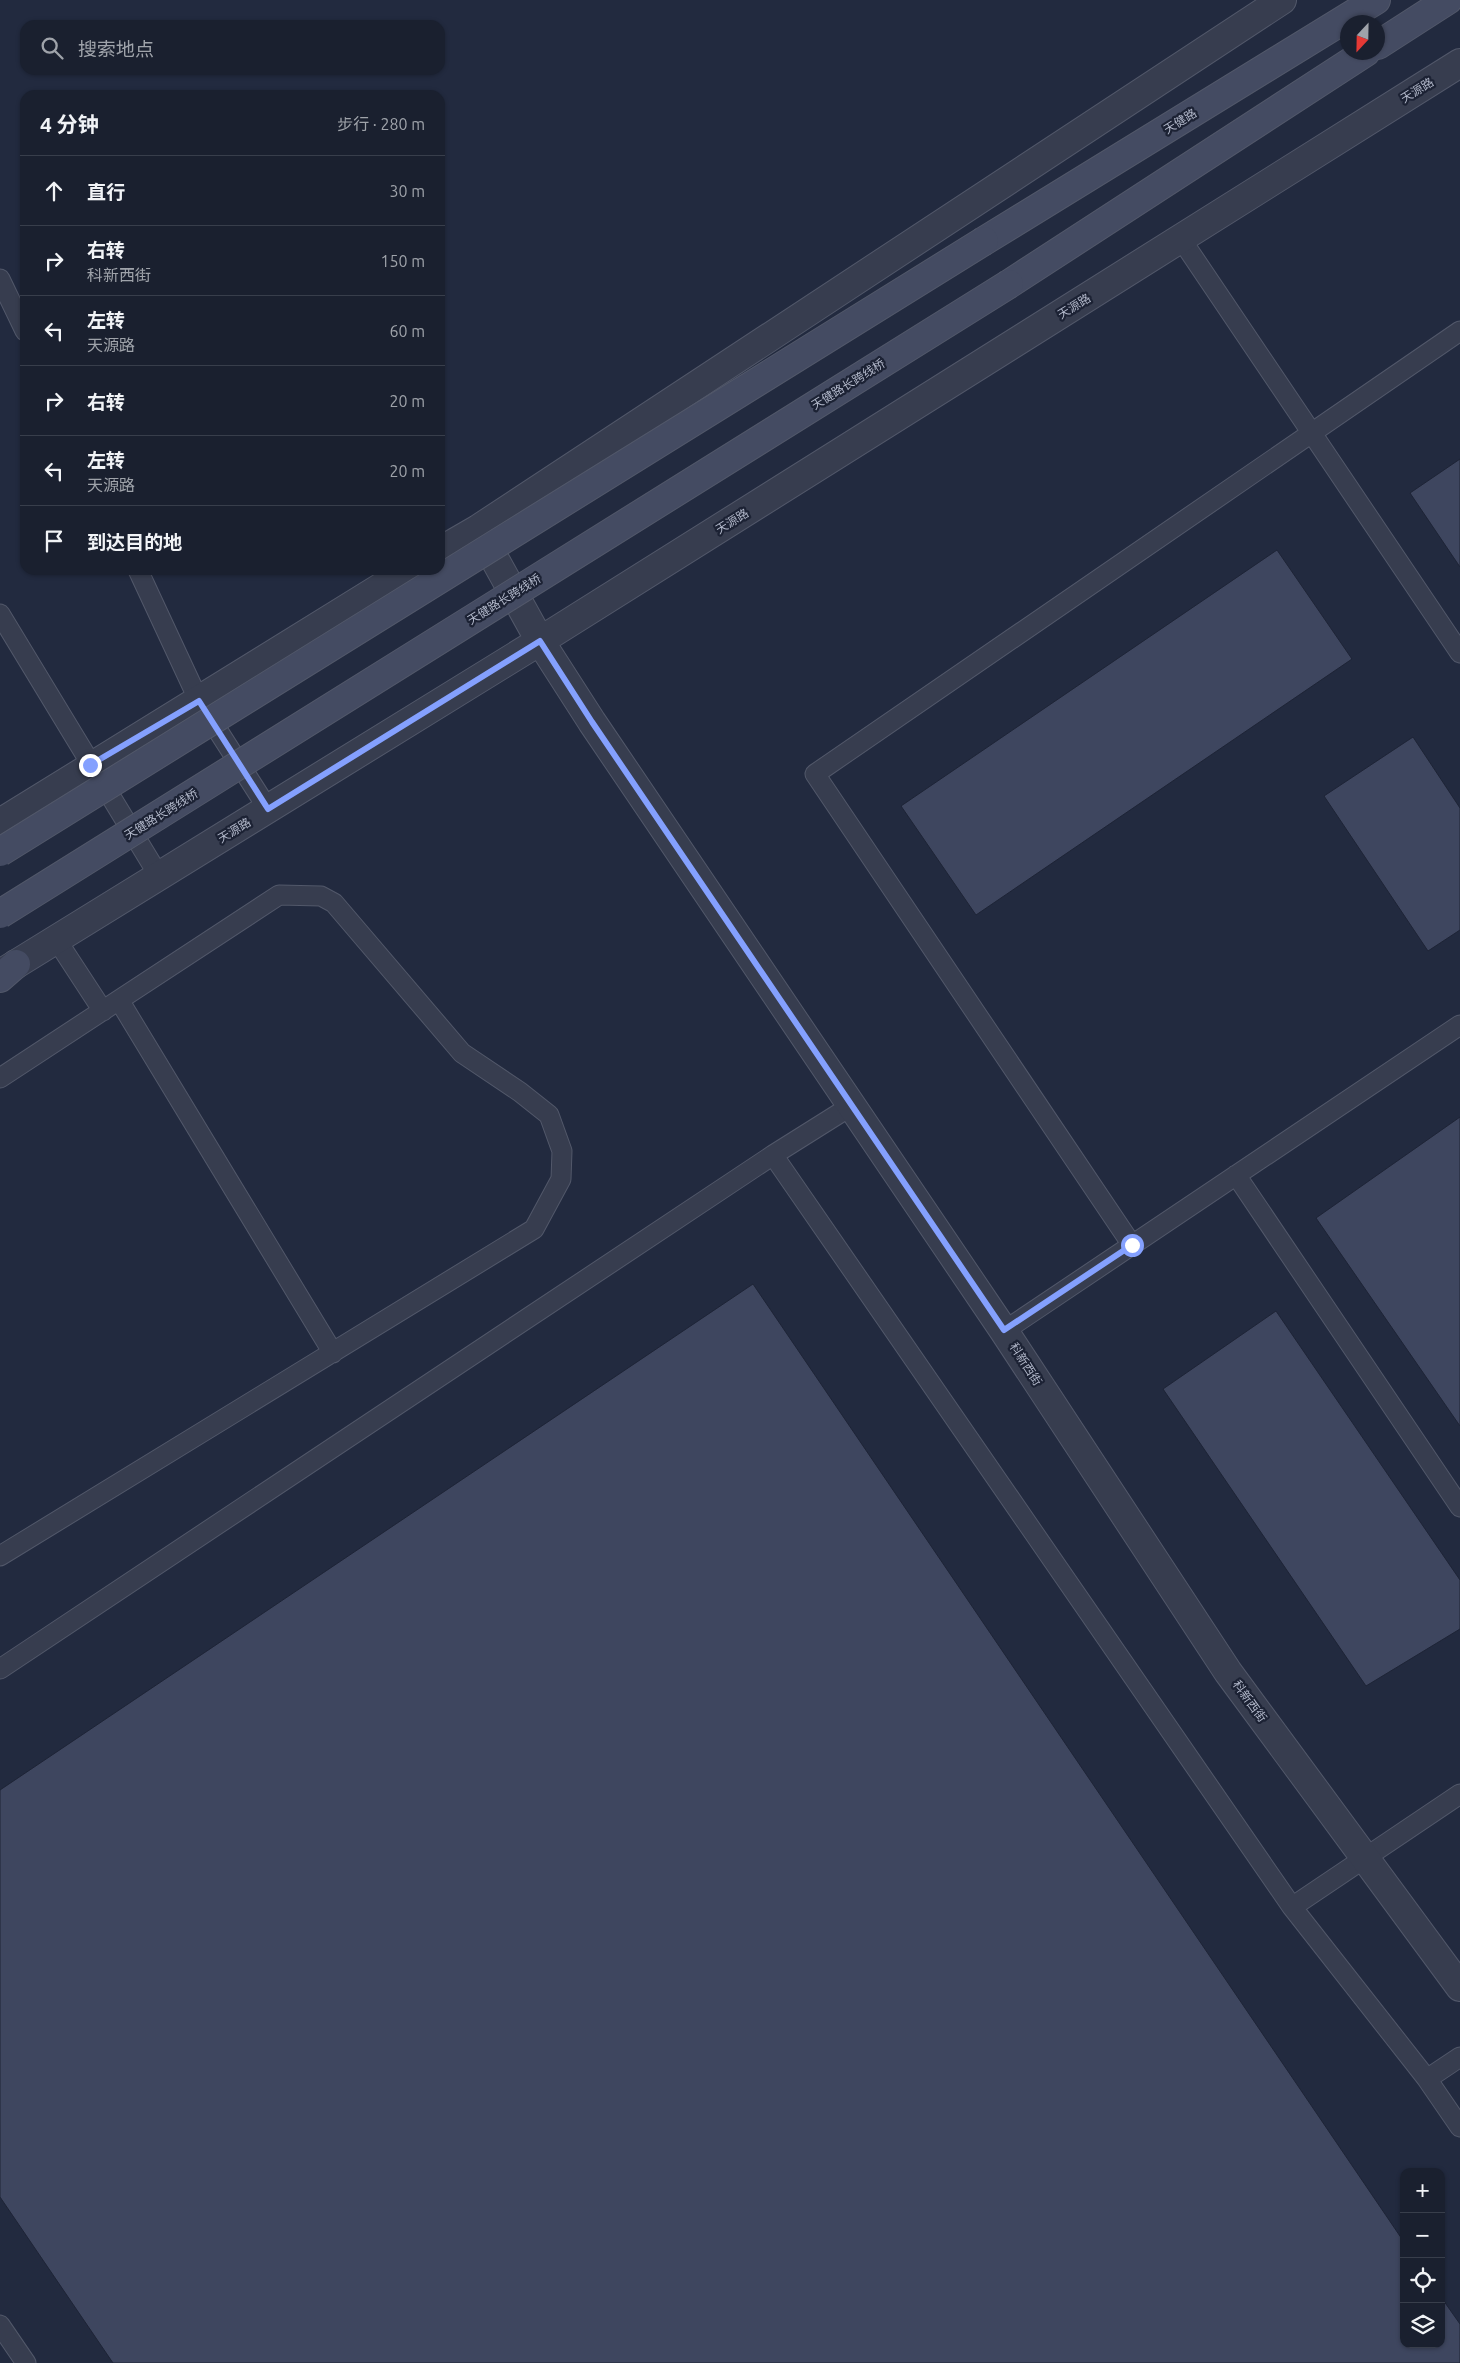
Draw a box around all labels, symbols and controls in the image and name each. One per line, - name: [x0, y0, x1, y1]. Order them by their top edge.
- north arrow: [1340, 15, 1385, 60]
- search box: [20, 20, 445, 75]
- icon: search: [38, 34, 66, 62]
- text: 搜索地点: [78, 38, 154, 60]
- street label: 天源路: [1398, 75, 1436, 105]
- street label: 天健路: [1161, 106, 1199, 136]
- text: 4 分钟: [40, 112, 99, 136]
- text: 步行 · 280 m: [337, 115, 425, 133]
- icon: ahead: [40, 177, 68, 205]
- text: 直行: [87, 181, 125, 203]
- text: 30 m: [389, 182, 425, 200]
- text: 右转: [87, 239, 125, 261]
- icon: right: [40, 247, 68, 275]
- text: 150 m: [380, 252, 425, 270]
- text: 科新西街: [87, 266, 151, 284]
- street label: 天源路: [1055, 291, 1093, 321]
- text: 左转: [87, 309, 125, 331]
- icon: left: [40, 317, 68, 345]
- text: 60 m: [389, 322, 425, 340]
- text: 天源路: [87, 336, 135, 354]
- street label: 天健路长跨线桥: [809, 356, 887, 412]
- icon: right: [40, 387, 68, 415]
- text: 右转: [87, 391, 125, 413]
- text: 20 m: [389, 392, 425, 410]
- text: 左转: [87, 449, 125, 471]
- icon: left: [40, 457, 68, 485]
- text: 20 m: [389, 462, 425, 480]
- text: 天源路: [87, 476, 135, 494]
- street label: 天源路: [713, 506, 751, 536]
- icon: arrive: [40, 527, 68, 555]
- text: 到达目的地: [87, 531, 182, 553]
- street label: 天健路长跨线桥: [465, 571, 543, 627]
- route end: [79, 754, 102, 777]
- street label: 天健路长跨线桥: [122, 786, 200, 842]
- street label: 天源路: [215, 815, 253, 845]
- route start: [1121, 1234, 1144, 1257]
- street label: 科新西街: [1007, 1340, 1045, 1388]
- street label: 科新西街: [1231, 1678, 1269, 1724]
- map controls: [1400, 2168, 1445, 2348]
- button: +: [1400, 2168, 1445, 2213]
- button: −: [1400, 2213, 1445, 2258]
- button: locate: [1400, 2258, 1445, 2303]
- button: layers: [1400, 2303, 1445, 2348]

